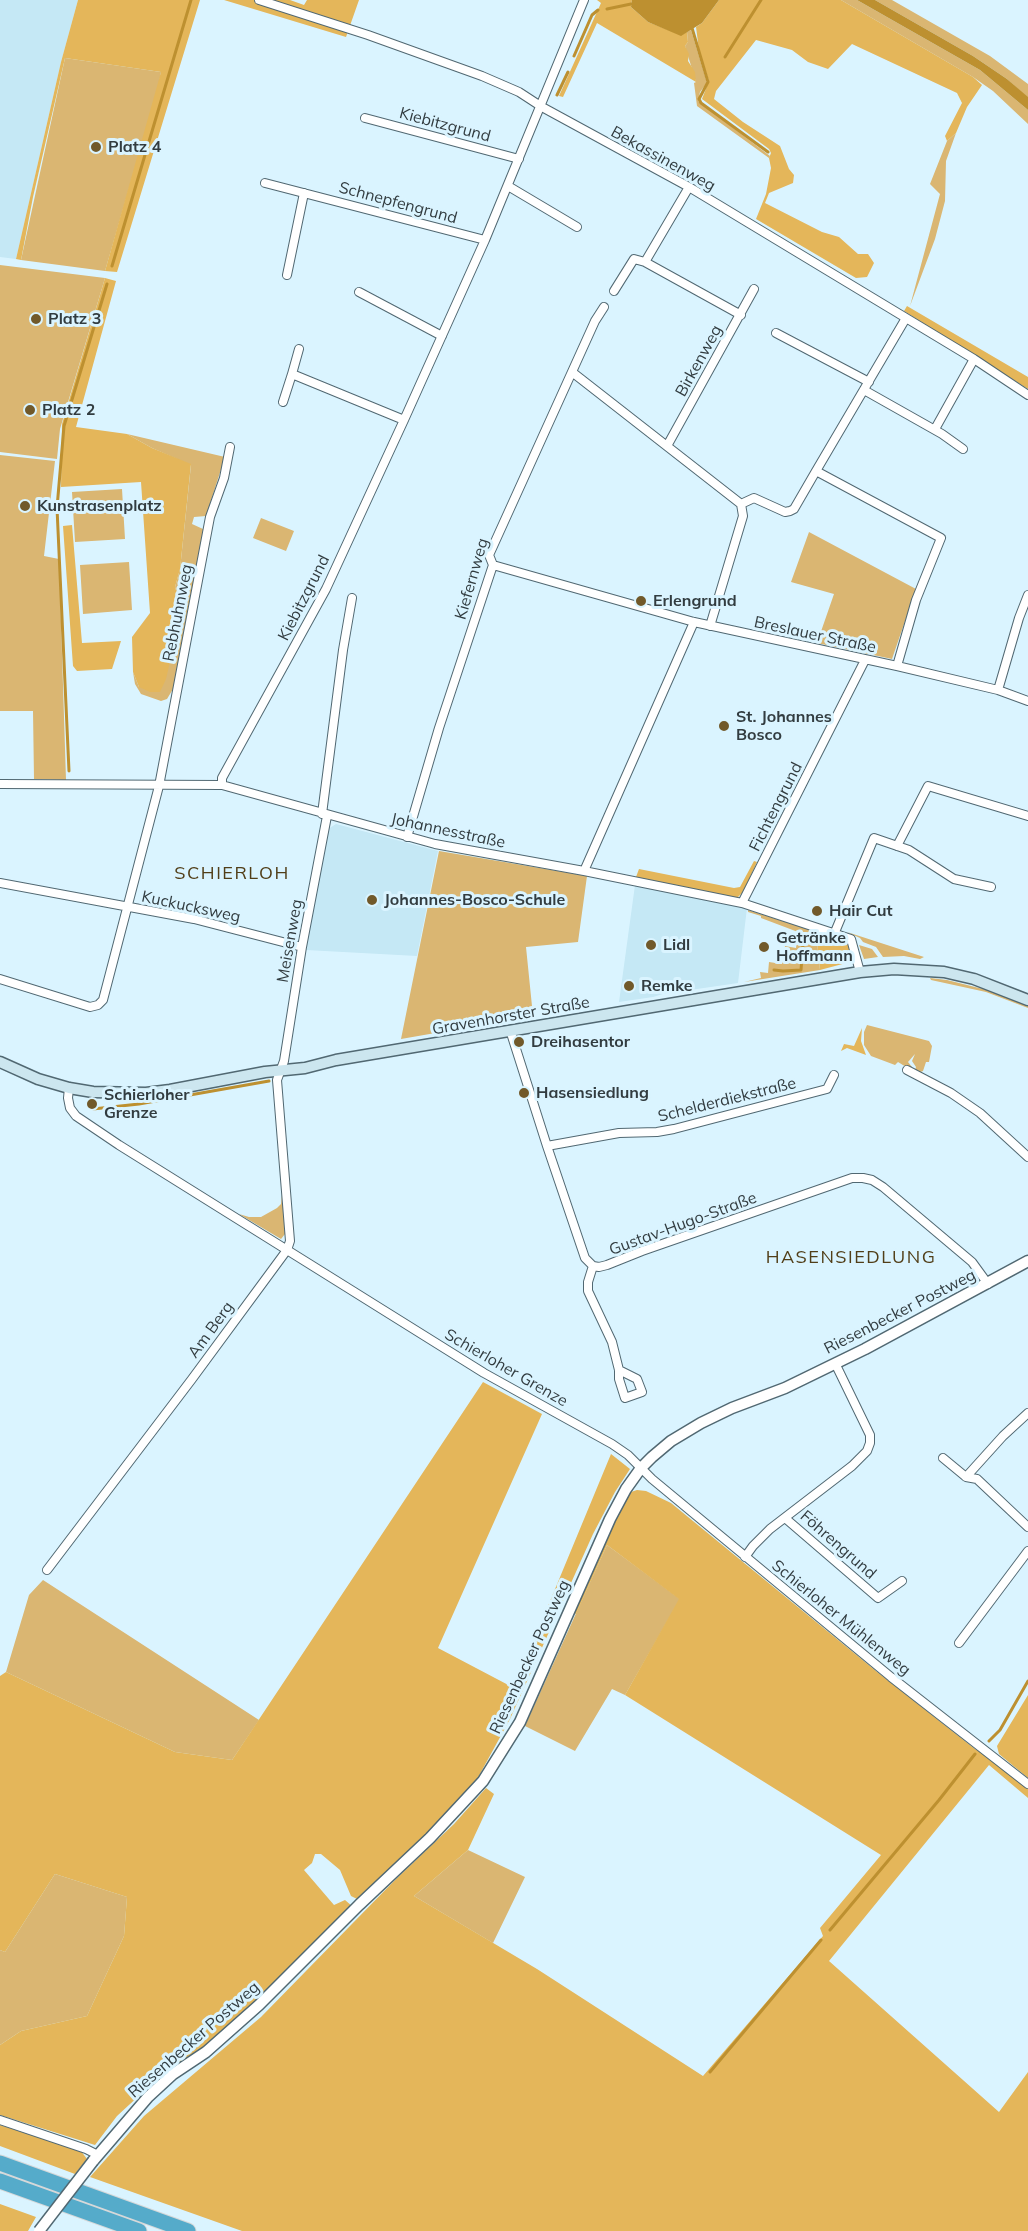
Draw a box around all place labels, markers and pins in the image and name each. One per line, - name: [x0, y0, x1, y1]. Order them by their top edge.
- place label: Platz 4: [108, 137, 161, 157]
- marker: Platz 4: [89, 140, 103, 154]
- place label: Platz 3: [48, 309, 101, 329]
- marker: Platz 3: [29, 312, 43, 326]
- place label: Platz 2: [42, 400, 95, 420]
- marker: Platz 2: [23, 403, 37, 417]
- place label: Kunstrasenplatz: [37, 496, 162, 516]
- marker: Kunstrasenplatz: [18, 499, 32, 513]
- place label: Erlengrund: [653, 591, 737, 611]
- marker: Erlengrund: [634, 594, 648, 608]
- place label: St. Johannes Bosco: [736, 707, 832, 745]
- marker: St. Johannes Bosco: [717, 719, 731, 733]
- place label: Johannes-Bosco-Schule: [384, 890, 565, 910]
- marker: Johannes-Bosco-Schule: [365, 893, 379, 907]
- place label: Hair Cut: [829, 901, 893, 921]
- marker: Hair Cut: [810, 904, 824, 918]
- place label: Getränke Hoffmann: [776, 928, 853, 966]
- place label: Lidl: [663, 935, 690, 955]
- marker: Lidl: [644, 938, 658, 952]
- marker: Getränke Hoffmann: [757, 940, 771, 954]
- place label: Remke: [641, 976, 693, 996]
- marker: Remke: [622, 979, 636, 993]
- place label: Dreihasentor: [531, 1032, 630, 1052]
- marker: Dreihasentor: [512, 1035, 526, 1049]
- place label: Hasensiedlung: [536, 1083, 649, 1103]
- place label: Schierloher Grenze: [104, 1085, 190, 1123]
- marker: Hasensiedlung: [517, 1086, 531, 1100]
- marker: Schierloher Grenze: [85, 1097, 99, 1111]

